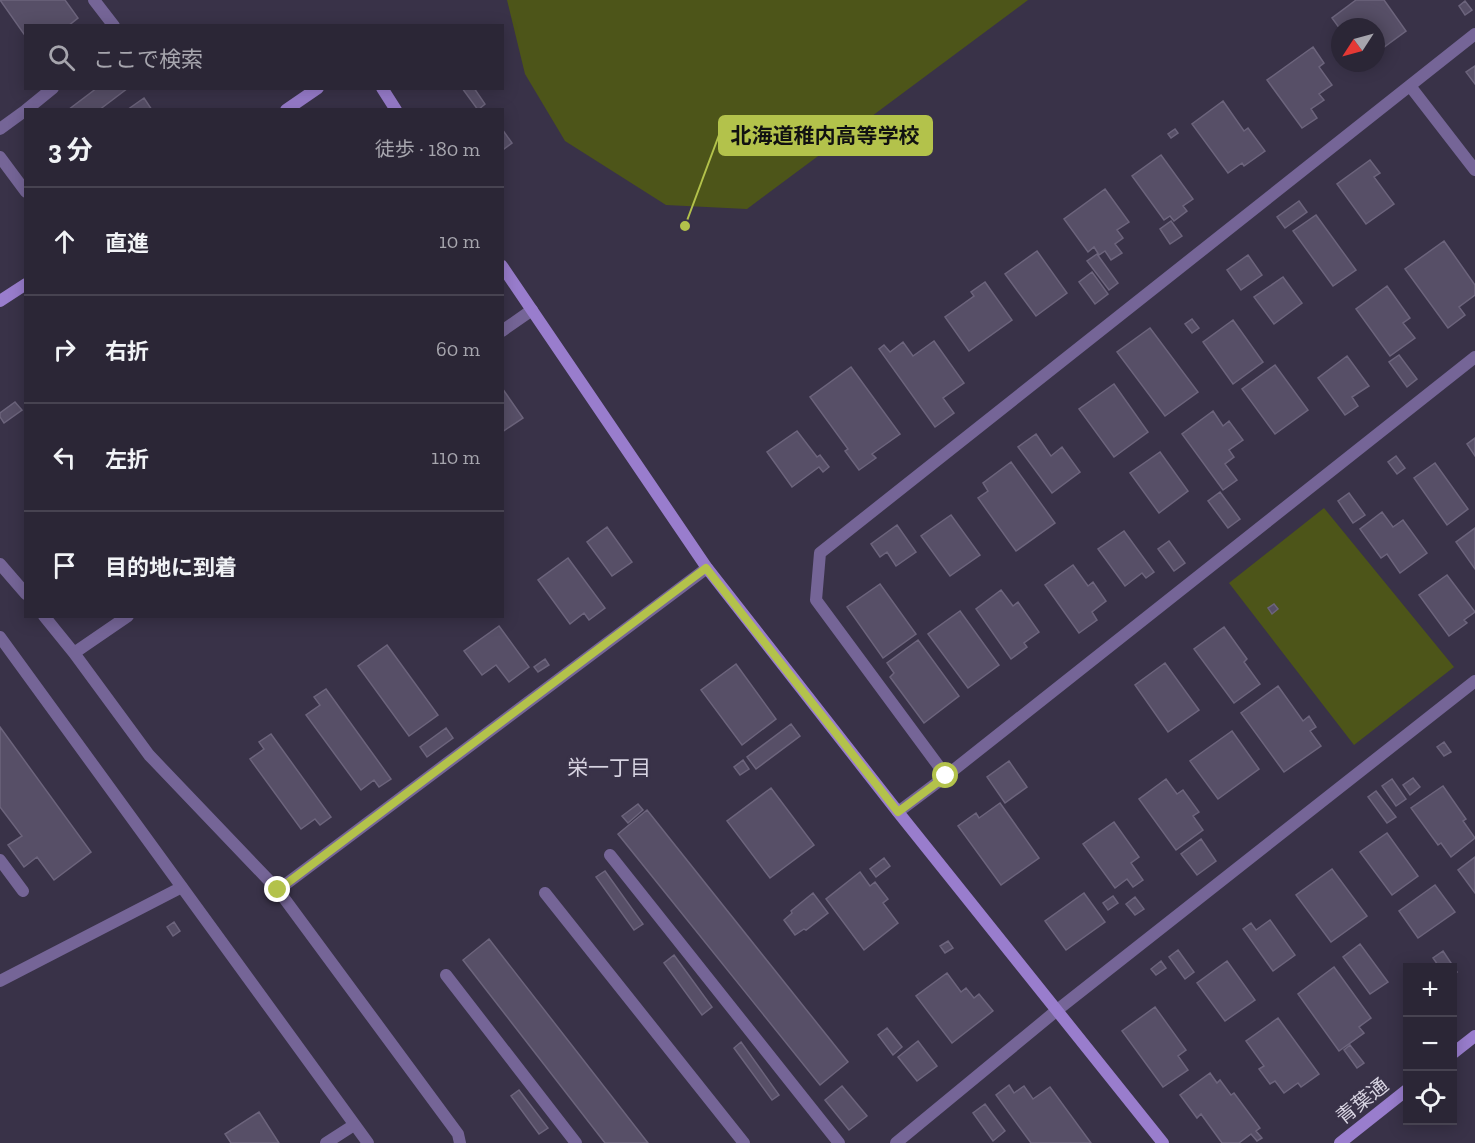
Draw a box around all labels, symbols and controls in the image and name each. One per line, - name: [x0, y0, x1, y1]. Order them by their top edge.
- north arrow: [1331, 18, 1385, 72]
- search box: [24, 24, 504, 90]
- icon: search: [45, 41, 78, 74]
- text: ここで検索: [93, 46, 203, 73]
- callout: 北海道稚内高等学校: [719, 116, 932, 155]
- text: 北海道稚内高等学校: [731, 123, 920, 148]
- text: 3 分: [48, 134, 93, 166]
- text: 徒歩 · 180 m: [375, 137, 480, 161]
- icon: ahead: [48, 225, 81, 258]
- text: 10 m: [439, 229, 480, 253]
- text: 直進: [105, 230, 149, 257]
- icon: right: [48, 333, 81, 366]
- text: 60 m: [436, 337, 480, 361]
- text: 右折: [105, 338, 149, 365]
- icon: left: [48, 441, 81, 474]
- text: 110 m: [431, 445, 480, 469]
- text: 左折: [105, 446, 149, 473]
- icon: arrive: [48, 549, 81, 582]
- text: 目的地に到着: [105, 554, 237, 581]
- district label: 栄一丁目: [567, 755, 651, 780]
- route start: [932, 762, 958, 788]
- route end: [264, 876, 290, 902]
- map controls: [1403, 963, 1457, 1125]
- button: +: [1403, 963, 1457, 1017]
- button: −: [1403, 1017, 1457, 1071]
- button: locate: [1403, 1071, 1457, 1125]
- street label: 青葉通: [1331, 1073, 1393, 1129]

